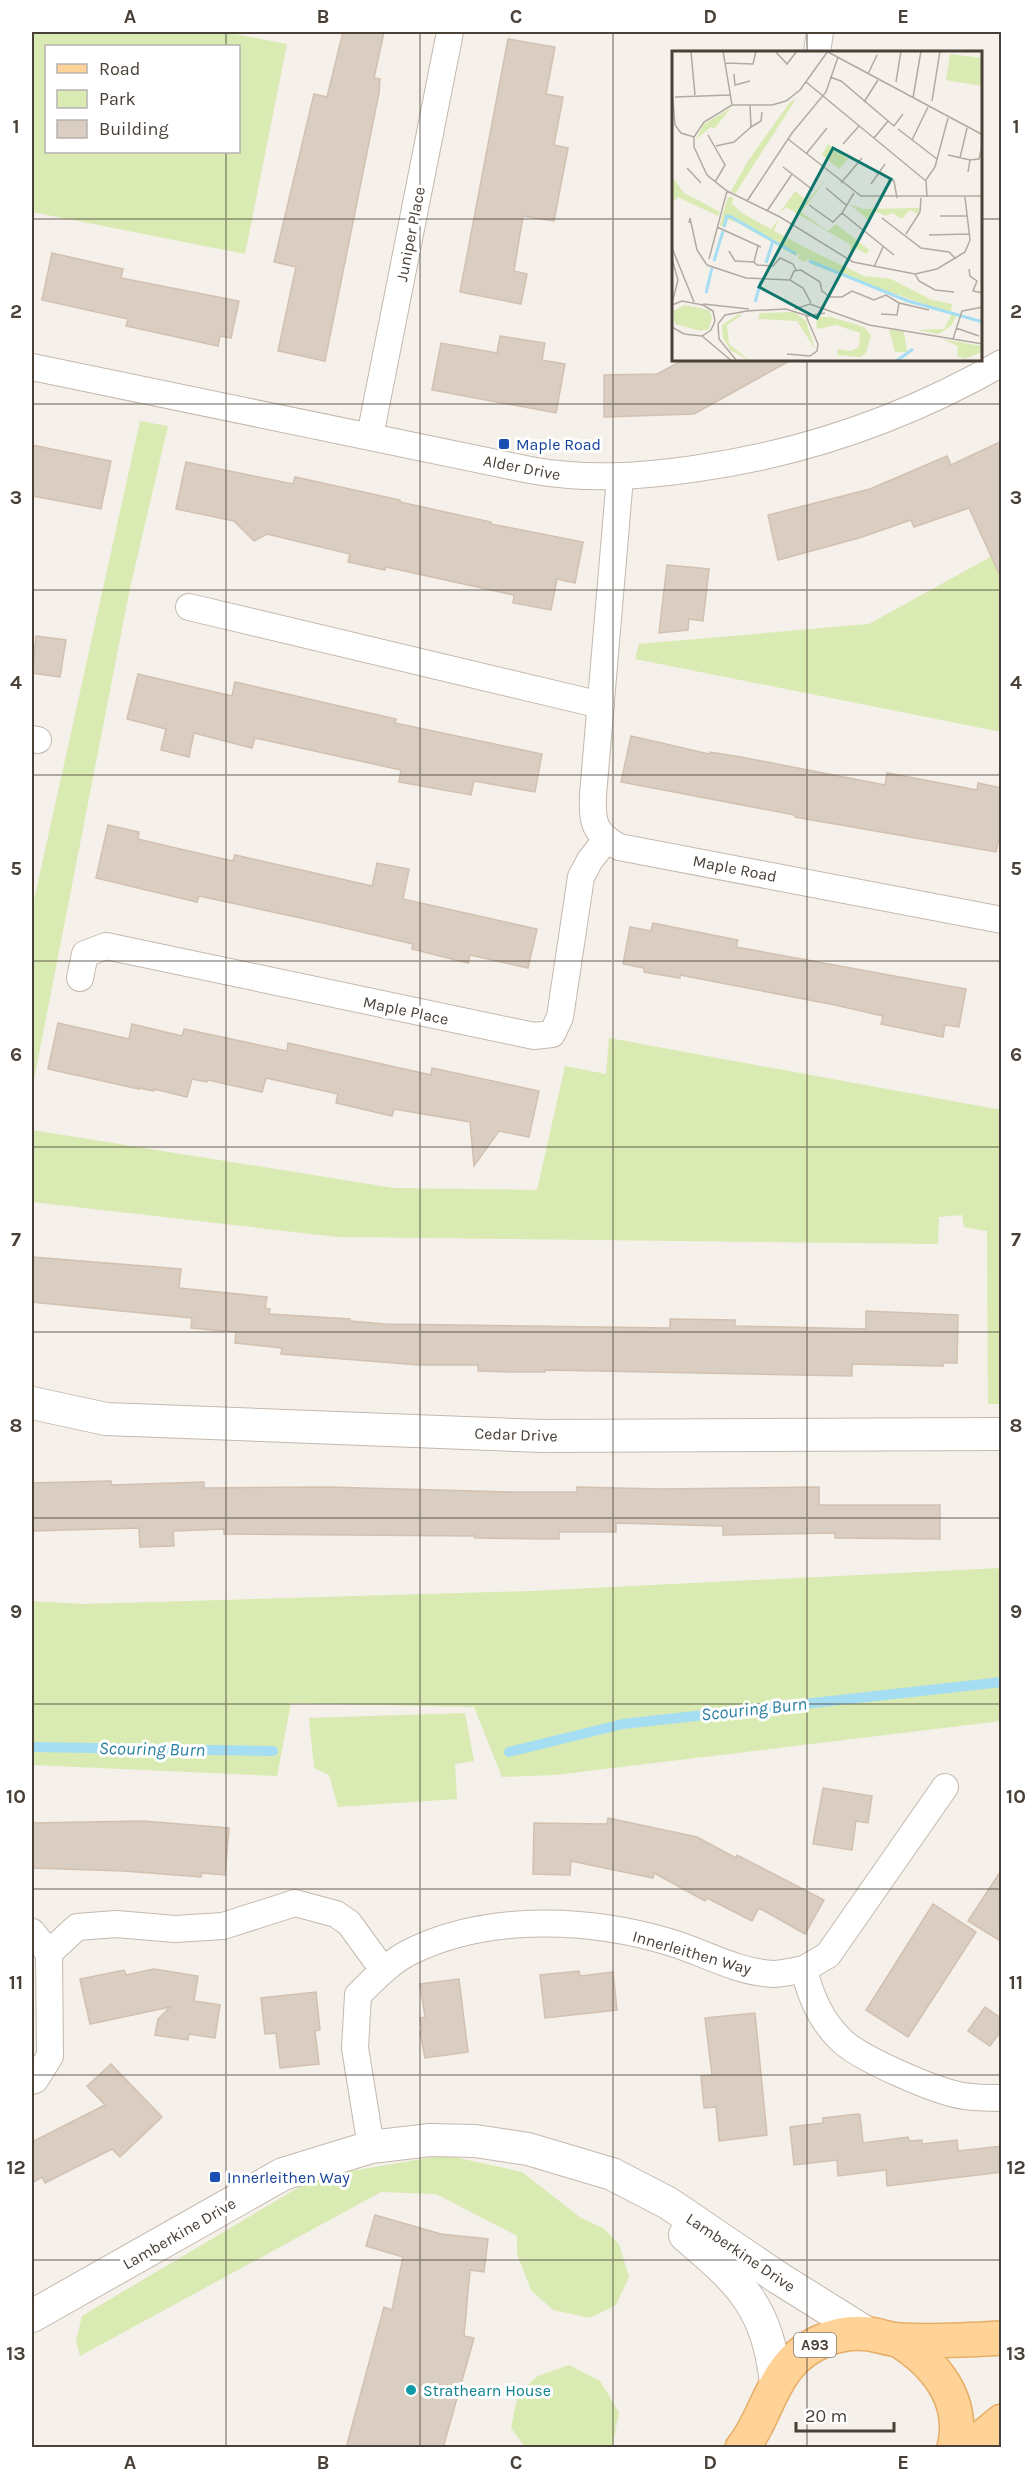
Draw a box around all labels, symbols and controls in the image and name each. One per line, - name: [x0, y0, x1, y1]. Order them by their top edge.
- text: A: [124, 5, 137, 28]
- text: B: [317, 5, 329, 28]
- text: C: [510, 5, 522, 28]
- text: D: [703, 5, 717, 28]
- text: E: [897, 5, 909, 28]
- legend: [45, 45, 240, 153]
- inset map: [672, 51, 982, 362]
- text: Road: [99, 58, 140, 80]
- text: Park: [99, 88, 136, 110]
- text: 1: [12, 115, 20, 138]
- text: 1: [1012, 115, 1020, 138]
- text: Building: [99, 118, 169, 140]
- street label: Juniper Place: [392, 185, 429, 283]
- text: 2: [10, 300, 22, 323]
- text: 2: [1010, 300, 1022, 323]
- place label: Maple Road: [516, 435, 601, 454]
- marker: Maple Road: [497, 437, 511, 451]
- street label: Alder Drive: [482, 451, 562, 484]
- text: 3: [10, 486, 22, 509]
- text: 3: [1010, 486, 1022, 509]
- text: 4: [10, 671, 22, 694]
- text: 4: [1010, 671, 1022, 694]
- street label: Maple Road: [691, 851, 778, 886]
- text: 5: [10, 857, 22, 880]
- text: 5: [1010, 857, 1022, 880]
- street label: Maple Place: [361, 992, 450, 1029]
- text: 6: [10, 1043, 22, 1066]
- text: 6: [1010, 1043, 1022, 1066]
- text: 7: [11, 1228, 21, 1251]
- text: 7: [1011, 1228, 1021, 1251]
- text: 8: [10, 1414, 22, 1437]
- text: 8: [1010, 1414, 1022, 1437]
- street label: Cedar Drive: [474, 1424, 558, 1445]
- text: 9: [10, 1600, 22, 1623]
- text: 9: [1010, 1600, 1022, 1623]
- water label: Scouring Burn: [700, 1692, 808, 1726]
- water label: Scouring Burn: [99, 1737, 205, 1761]
- text: 10: [6, 1785, 26, 1808]
- text: 10: [1006, 1785, 1026, 1808]
- street label: Innerleithen Way: [630, 1926, 754, 1979]
- text: 11: [9, 1971, 23, 1994]
- text: 11: [1009, 1971, 1023, 1994]
- text: 12: [6, 2156, 26, 2179]
- text: 12: [1006, 2156, 1026, 2179]
- place label: Innerleithen Way: [227, 2168, 350, 2187]
- marker: Innerleithen Way: [208, 2170, 222, 2184]
- street label: Lamberkine Drive: [119, 2193, 239, 2274]
- street label: Lamberkine Drive: [683, 2209, 799, 2296]
- road number: A93: [794, 2333, 836, 2357]
- text: 13: [6, 2342, 26, 2365]
- text: 13: [1006, 2342, 1026, 2365]
- place label: Strathearn House: [423, 2381, 551, 2400]
- marker: Strathearn House: [404, 2383, 418, 2397]
- scale bar: [796, 2395, 894, 2433]
- text: 20 m: [805, 2405, 847, 2427]
- text: A: [124, 2451, 137, 2474]
- text: B: [317, 2451, 329, 2474]
- text: C: [510, 2451, 522, 2474]
- text: D: [703, 2451, 717, 2474]
- text: E: [897, 2451, 909, 2474]

